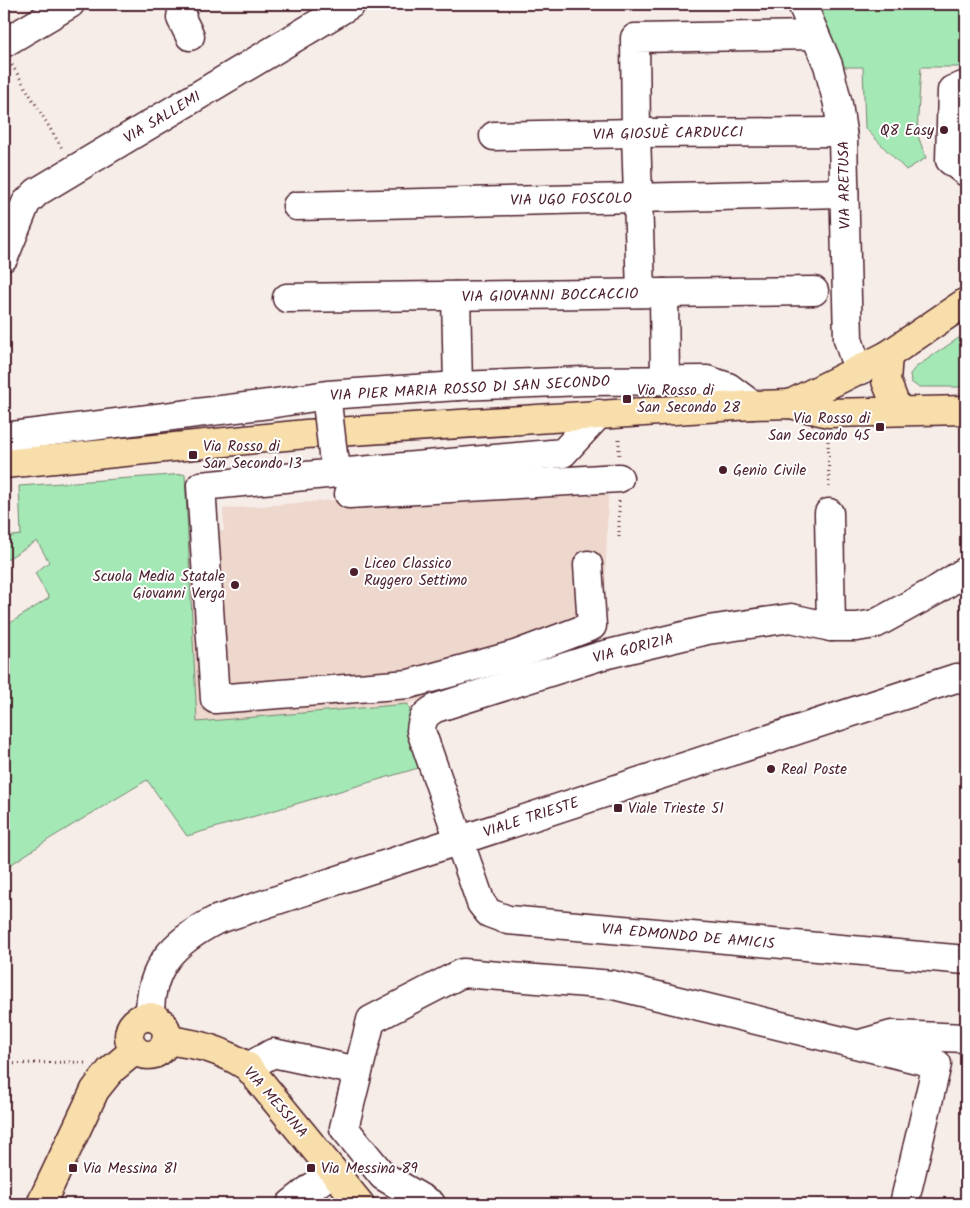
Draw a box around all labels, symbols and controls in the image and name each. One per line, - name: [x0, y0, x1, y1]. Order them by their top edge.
- street label: VIA SALLEMI: [119, 85, 206, 150]
- place label: Q8 Easy: [880, 119, 935, 143]
- street label: VIA GIOSUÈ CARDUCCI: [592, 121, 744, 147]
- marker: Q8 Easy: [938, 124, 950, 136]
- street label: VIA ARETUSA: [832, 141, 858, 229]
- street label: VIA UGO FOSCOLO: [510, 187, 632, 213]
- street label: VIA GIOVANNI BOCCACCIO: [462, 282, 638, 310]
- street label: VIA PIER MARIA ROSSO DI SAN SECONDO: [329, 370, 611, 408]
- place label: Via Rosso di San Secondo 28: [637, 379, 741, 420]
- marker: Via Rosso di San Secondo 28: [621, 393, 633, 405]
- place label: Via Rosso di San Secondo 45: [768, 407, 871, 448]
- marker: Via Rosso di San Secondo 45: [874, 421, 886, 433]
- place label: Via Rosso di San Secondo 13: [203, 435, 302, 476]
- marker: Via Rosso di San Secondo 13: [187, 449, 199, 461]
- place label: Genio Civile: [733, 459, 806, 483]
- marker: Genio Civile: [717, 464, 729, 476]
- place label: Liceo Classico Ruggero Settimo: [364, 552, 468, 593]
- place label: Scuola Media Statale Giovanni Verga: [93, 565, 225, 606]
- marker: Liceo Classico Ruggero Settimo: [348, 566, 360, 578]
- marker: Scuola Media Statale Giovanni Verga: [229, 579, 241, 591]
- street label: VIA GORIZIA: [590, 627, 676, 671]
- place label: Real Poste: [781, 758, 847, 782]
- marker: Real Poste: [765, 763, 777, 775]
- street label: VIALE TRIESTE: [480, 791, 584, 845]
- place label: Viale Trieste 51: [628, 797, 724, 821]
- marker: Viale Trieste 51: [612, 802, 624, 814]
- street label: VIA EDMONDO DE AMICIS: [600, 917, 776, 957]
- street label: VIA MESSINA: [237, 1061, 313, 1144]
- place label: Via Messina 81: [83, 1157, 178, 1181]
- place label: Via Messina 89: [321, 1157, 419, 1181]
- marker: Via Messina 81: [67, 1162, 79, 1174]
- marker: Via Messina 89: [305, 1162, 317, 1174]

